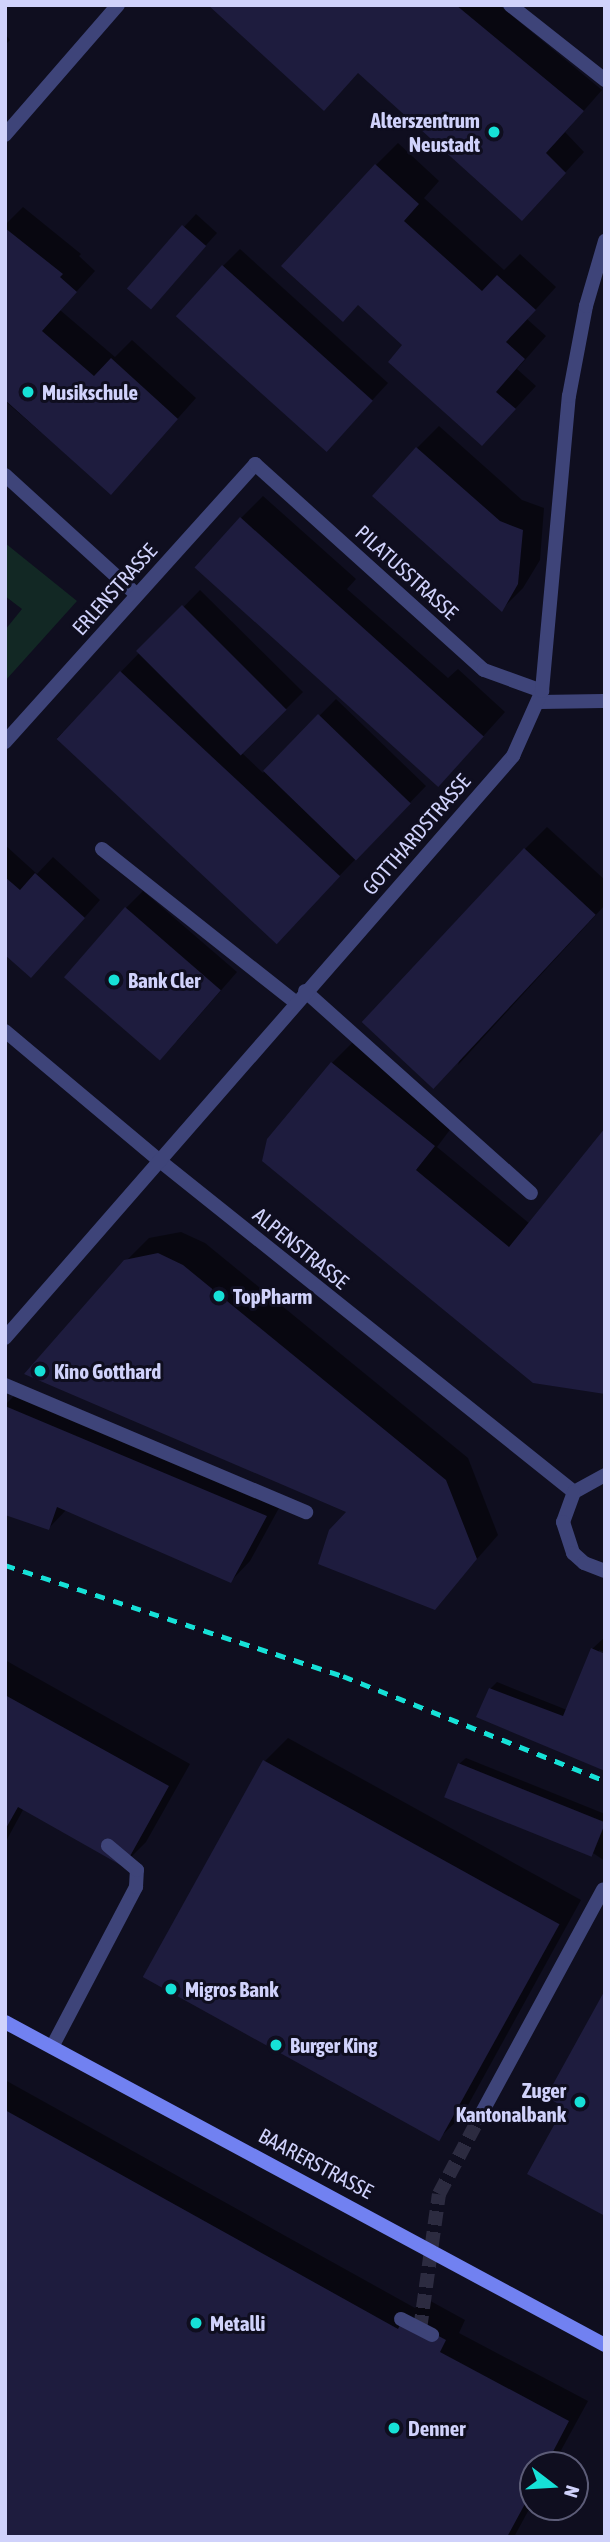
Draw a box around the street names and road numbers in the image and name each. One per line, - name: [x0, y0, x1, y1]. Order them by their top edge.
- street label: PILATUSSTRASSE: [351, 519, 463, 625]
- street label: ERLENSTRASSE: [66, 538, 162, 640]
- street label: GOTTHARDSTRASSE: [357, 769, 475, 899]
- street label: ALPENSTRASSE: [248, 1202, 354, 1294]
- street label: BAARERSTRASSE: [255, 2122, 377, 2204]

